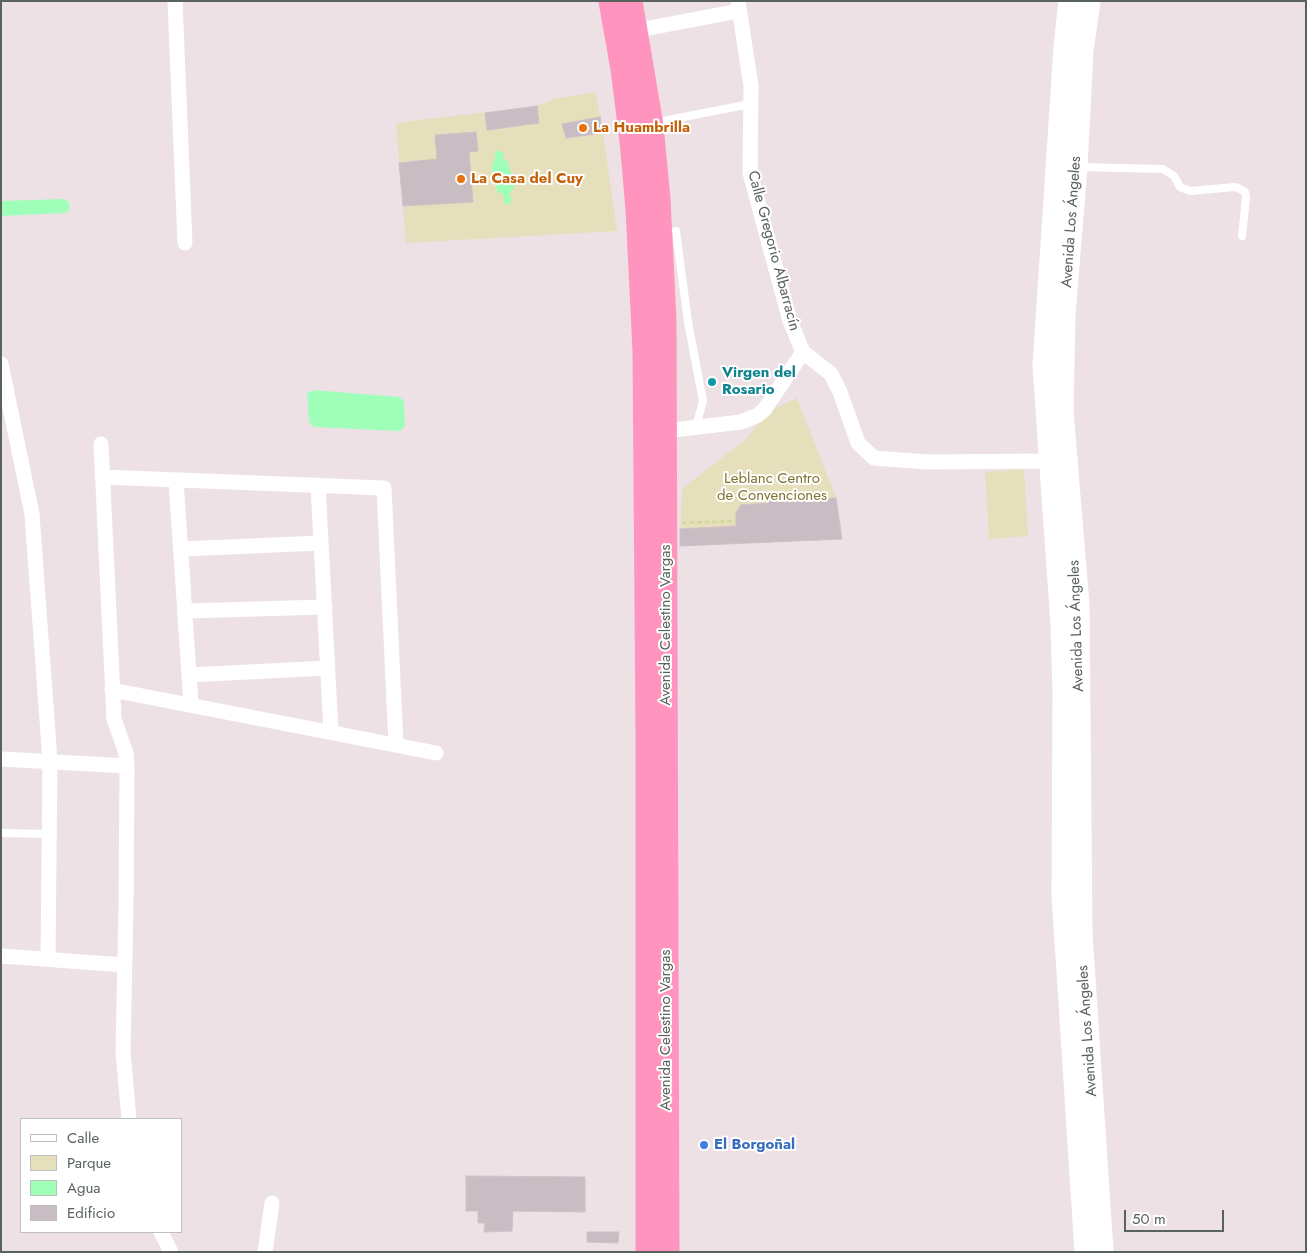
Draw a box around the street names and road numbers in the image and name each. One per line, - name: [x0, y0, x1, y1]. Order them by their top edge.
- street label: Avenida Los Ángeles: [1058, 156, 1086, 288]
- street label: Calle Gregorio Albarracín: [743, 169, 803, 333]
- street label: Avenida Celestino Vargas: [657, 545, 675, 705]
- street label: Avenida Los Ángeles: [1066, 560, 1088, 692]
- street label: Avenida Celestino Vargas: [657, 950, 675, 1110]
- street label: Avenida Los Ángeles: [1074, 965, 1102, 1097]

